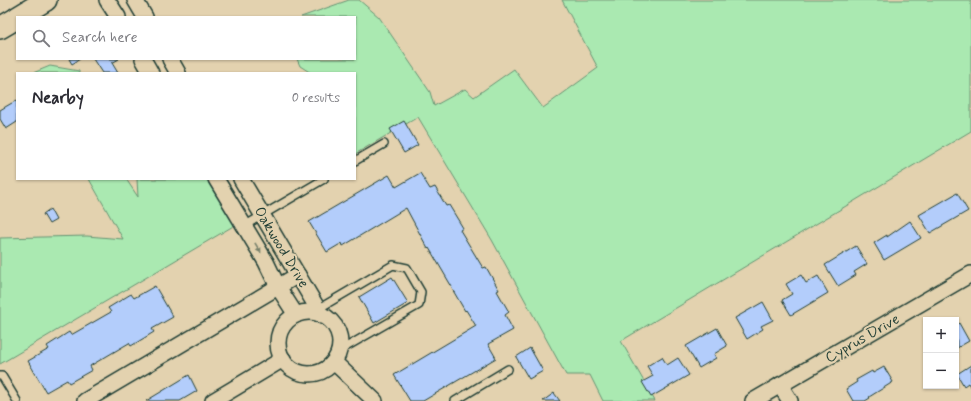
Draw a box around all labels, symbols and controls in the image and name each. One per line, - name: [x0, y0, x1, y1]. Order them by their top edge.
- search box: [16, 16, 356, 60]
- icon: search: [30, 27, 52, 49]
- text: Search here: [62, 28, 138, 48]
- text: Nearby: [32, 87, 84, 109]
- text: 0 results: [292, 90, 340, 107]
- street label: Oakwood Drive: [249, 203, 313, 292]
- one-way arrow: [254, 242, 261, 254]
- street label: Cyprus Drive: [822, 309, 903, 368]
- map controls: [923, 317, 959, 389]
- button: +: [923, 317, 959, 353]
- button: −: [923, 353, 959, 389]

